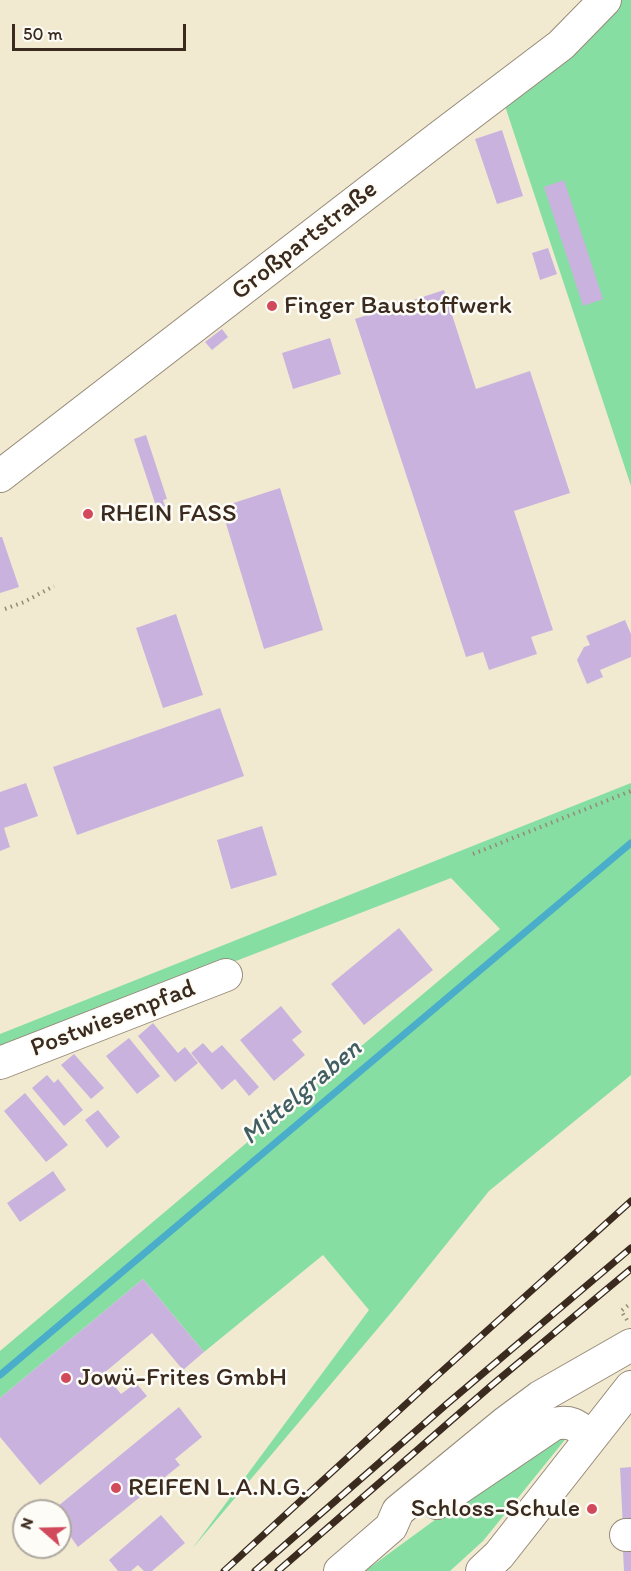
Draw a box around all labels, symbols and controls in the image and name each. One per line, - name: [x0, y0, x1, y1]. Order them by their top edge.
- scale bar: [15, 12, 189, 50]
- text: 50 m: [23, 23, 63, 45]
- street label: Großpartstraße: [226, 174, 384, 308]
- place label: Finger Baustoffwerk: [284, 290, 512, 322]
- marker: Finger Baustoffwerk: [265, 299, 279, 313]
- place label: RHEIN FASS: [100, 498, 237, 530]
- marker: RHEIN FASS: [81, 507, 95, 521]
- street label: Postwiesenpfad: [26, 973, 200, 1065]
- water label: Mittelgraben: [235, 1033, 369, 1153]
- place label: Jowü-Frites GmbH: [78, 1362, 287, 1394]
- marker: Jowü-Frites GmbH: [59, 1371, 73, 1385]
- place label: REIFEN L.A.N.G.: [128, 1472, 307, 1504]
- marker: REIFEN L.A.N.G.: [109, 1481, 123, 1495]
- place label: Schloss-Schule: [411, 1493, 580, 1525]
- north arrow: [12, 1499, 72, 1559]
- marker: Schloss-Schule: [585, 1502, 599, 1516]
- text: N: [16, 1515, 37, 1532]

